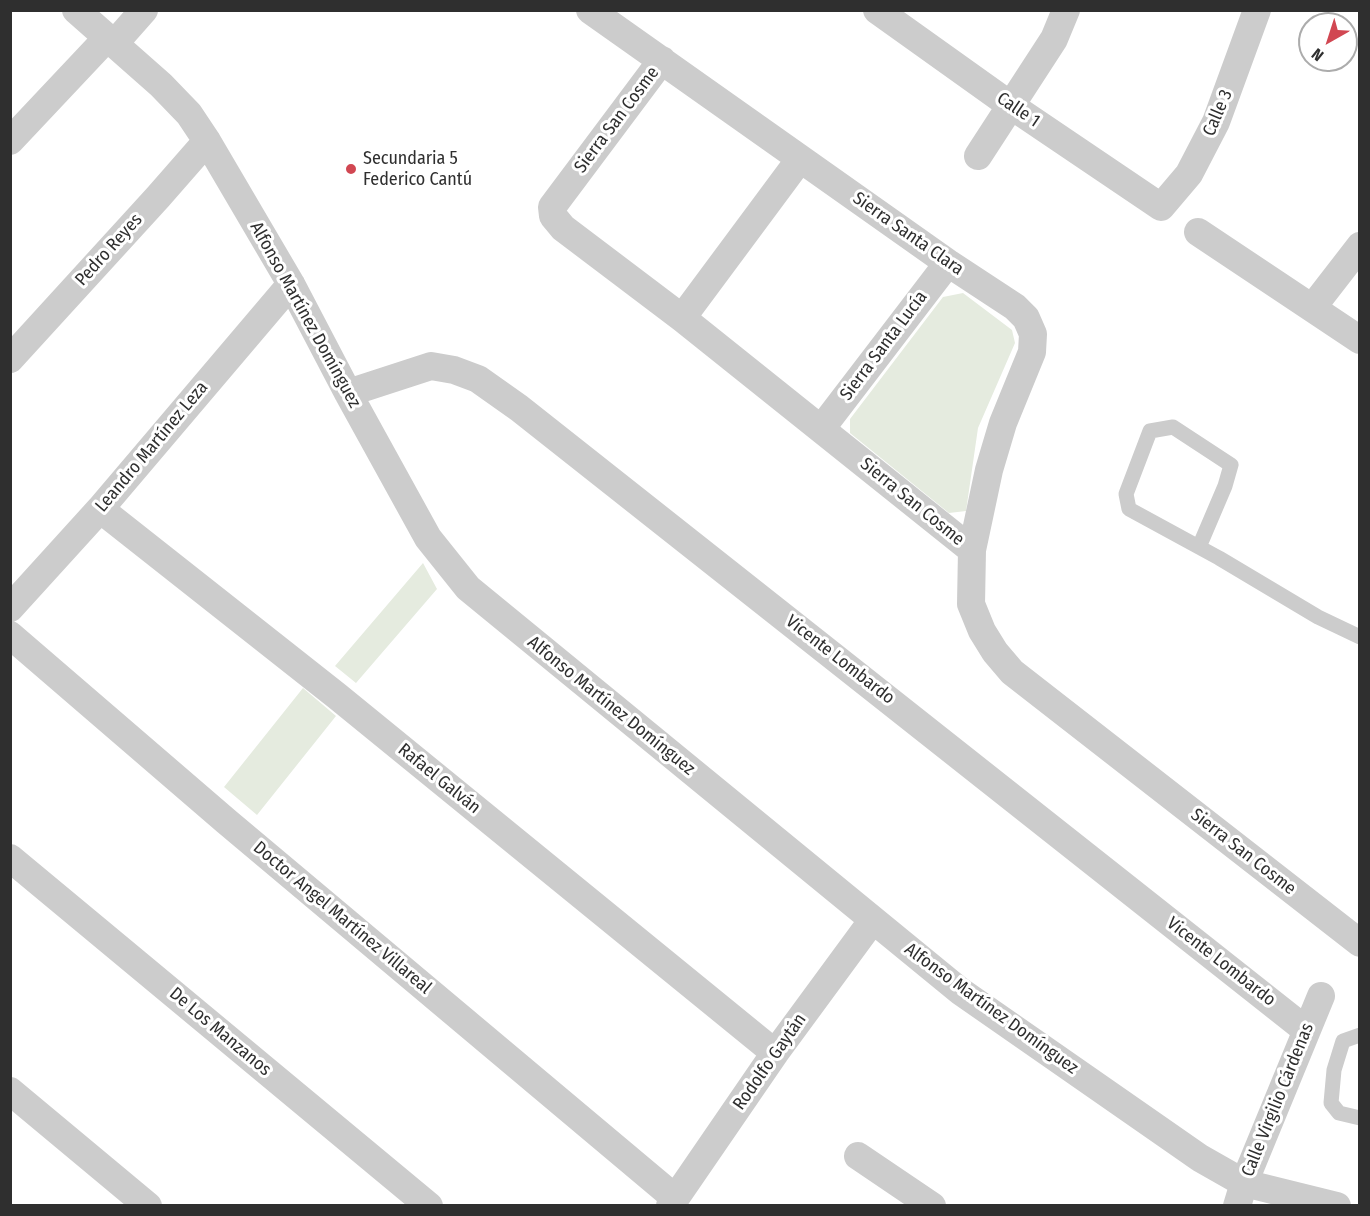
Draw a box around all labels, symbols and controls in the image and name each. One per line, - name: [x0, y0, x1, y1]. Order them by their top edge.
- north arrow: [1298, 12, 1358, 72]
- text: N: [1308, 44, 1327, 65]
- street label: Sierra San Cosme: [570, 63, 664, 177]
- street label: Calle 3: [1199, 87, 1237, 139]
- street label: Calle 1: [992, 88, 1044, 132]
- place label: Secundaria 5 Federico Cantú: [363, 148, 472, 190]
- marker: Secundaria 5 Federico Cantú: [344, 162, 358, 176]
- street label: Sierra Santa Clara: [848, 188, 968, 280]
- street label: Pedro Reyes: [71, 209, 147, 291]
- street label: Alfonso Martínez Domínguez: [245, 218, 365, 412]
- street label: Sierra Santa Lucía: [836, 287, 932, 405]
- street label: Leandro Martínez Leza: [91, 377, 213, 517]
- street label: Sierra San Cosme: [856, 453, 968, 551]
- street label: Vicente Lombardo: [781, 611, 899, 709]
- street label: Alfonso Martínez Domínguez: [523, 632, 699, 780]
- street label: Rafael Galván: [393, 739, 485, 819]
- street label: Sierra San Cosme: [1186, 804, 1300, 900]
- street label: Doctor Angel Martínez Villareal: [249, 837, 435, 999]
- street label: Vicente Lombardo: [1162, 913, 1280, 1011]
- street label: Alfonso Martínez Domínguez: [900, 939, 1082, 1079]
- street label: De Los Manzanos: [165, 983, 275, 1081]
- street label: Rodolfo Gaytán: [729, 1010, 811, 1114]
- street label: Calle Virgilio Cárdenas: [1237, 1020, 1319, 1180]

